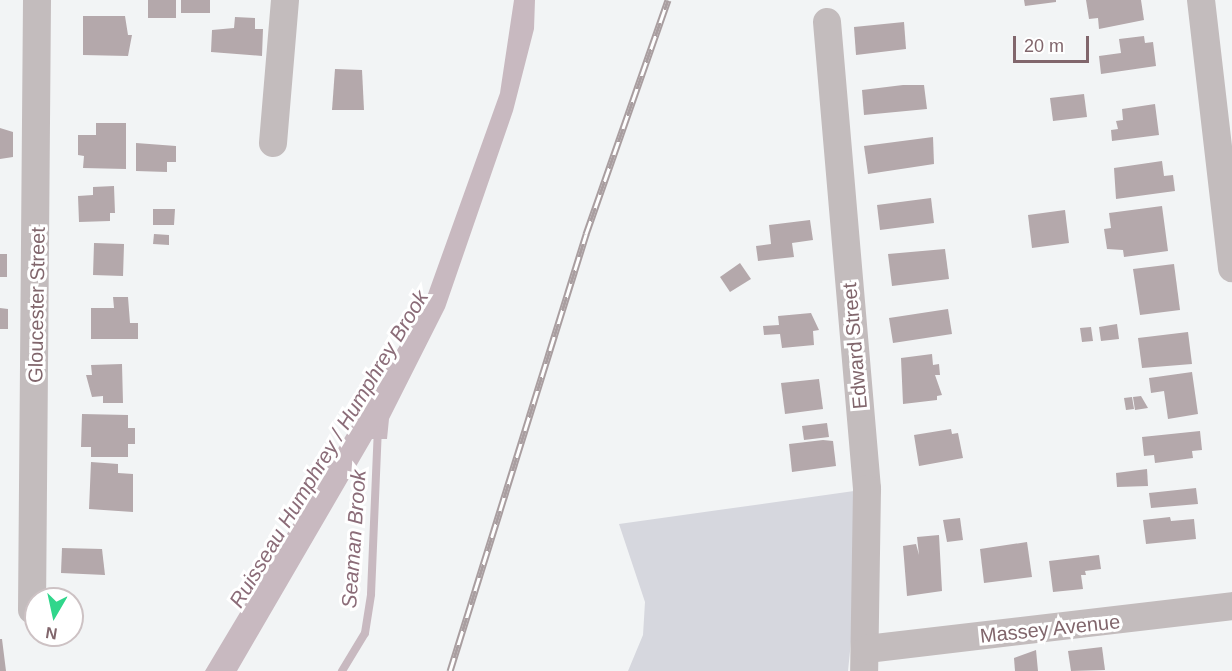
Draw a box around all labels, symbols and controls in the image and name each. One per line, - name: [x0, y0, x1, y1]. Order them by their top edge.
- scale bar: [1016, 24, 1092, 62]
- text: 20 m: [1024, 36, 1064, 56]
- street label: Gloucester Street: [24, 227, 50, 383]
- street label: Edward Street: [838, 282, 872, 410]
- water label: Ruisseau Humphrey / Humphrey Brook: [224, 286, 434, 612]
- water label: Seaman Brook: [337, 469, 371, 609]
- north arrow: [24, 587, 84, 647]
- street label: Massey Avenue: [978, 610, 1122, 648]
- text: N: [44, 624, 58, 643]

